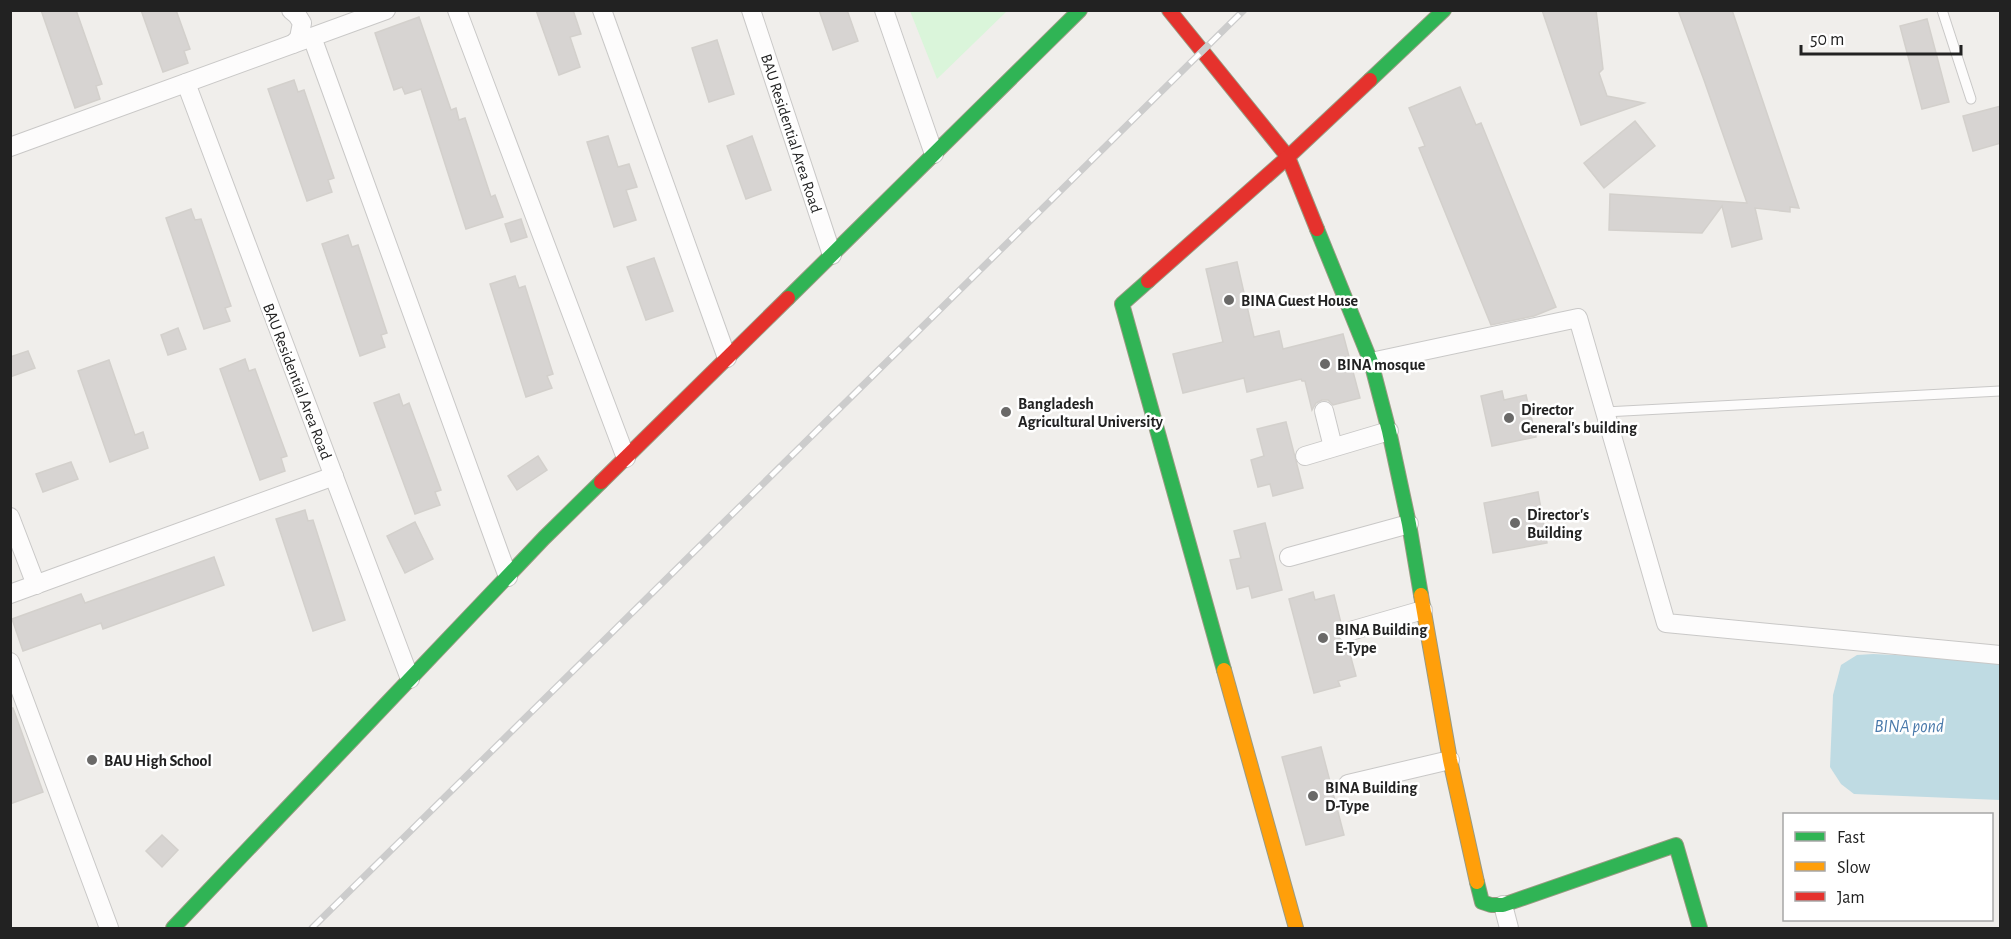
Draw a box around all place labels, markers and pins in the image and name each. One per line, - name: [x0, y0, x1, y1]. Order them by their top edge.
- marker: BINA Guest House: [1222, 293, 1236, 307]
- place label: BINA Guest House: [1241, 293, 1359, 309]
- marker: BINA mosque: [1318, 357, 1332, 371]
- place label: BINA mosque: [1337, 357, 1426, 373]
- place label: Bangladesh Agricultural University: [1018, 396, 1164, 431]
- place label: Director General's building: [1521, 402, 1638, 436]
- marker: Bangladesh Agricultural University: [999, 405, 1013, 419]
- marker: Director General's building: [1502, 411, 1516, 425]
- place label: Director's Building: [1527, 507, 1589, 541]
- marker: Director's Building: [1508, 516, 1522, 530]
- place label: BINA Building E-Type: [1335, 622, 1428, 657]
- marker: BINA Building E-Type: [1316, 631, 1330, 645]
- marker: BAU High School: [85, 753, 99, 767]
- place label: BAU High School: [104, 753, 212, 769]
- place label: BINA Building D-Type: [1325, 780, 1418, 815]
- marker: BINA Building D-Type: [1306, 789, 1320, 803]

